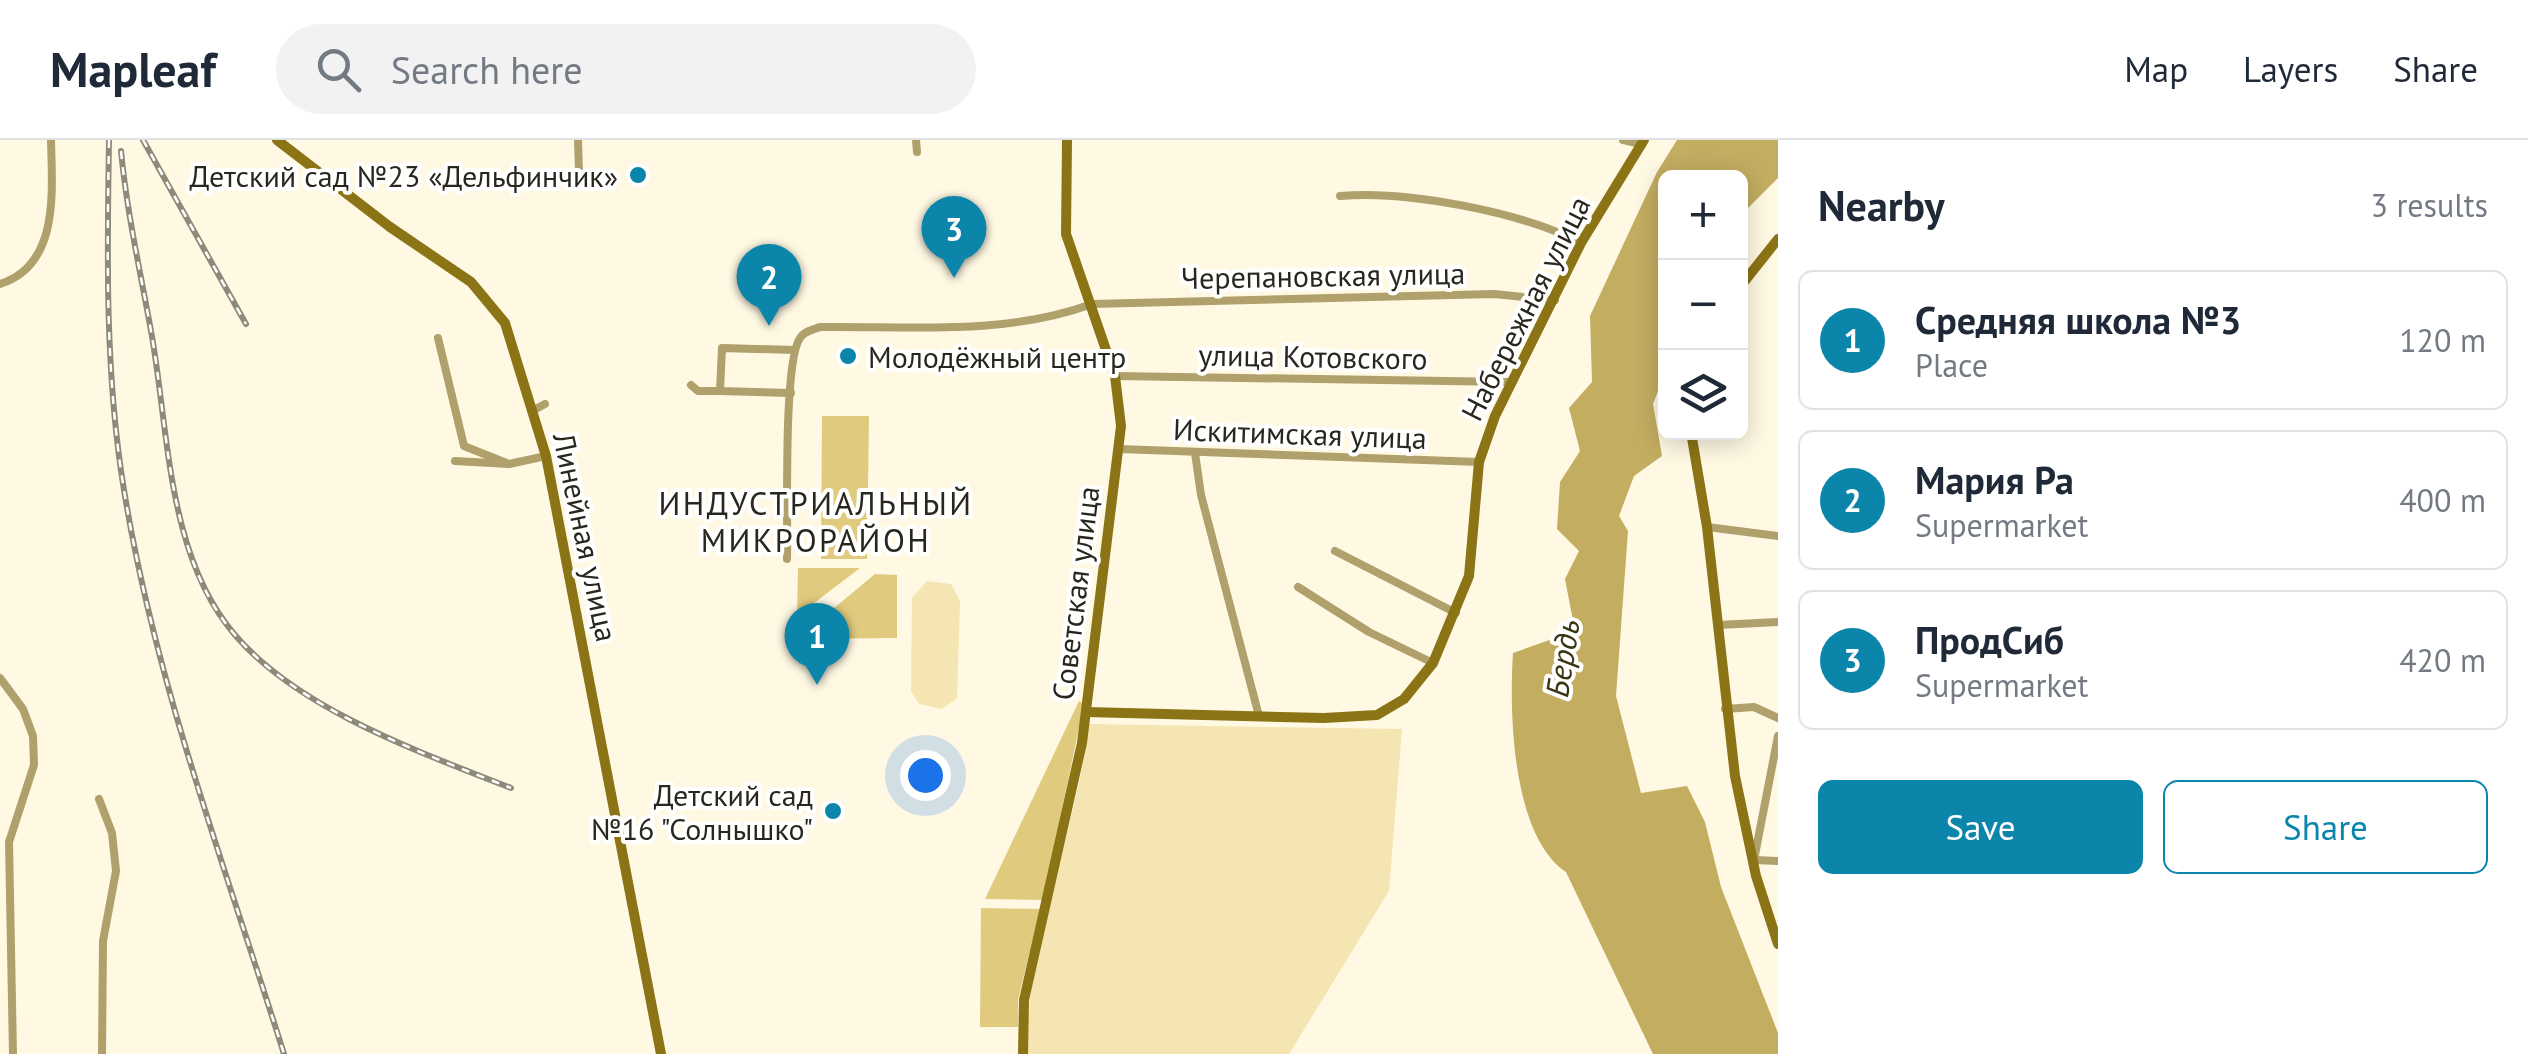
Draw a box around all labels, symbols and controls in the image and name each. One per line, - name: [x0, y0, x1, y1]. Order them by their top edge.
- search box: [276, 24, 976, 114]
- text: Mapleaf: [50, 38, 216, 100]
- icon: search: [311, 42, 366, 97]
- text: Search here: [391, 45, 582, 94]
- text: Map: [2124, 46, 2188, 92]
- text: Layers: [2243, 46, 2338, 92]
- text: Share: [2393, 46, 2478, 92]
- place label: Детский сад №23 «Дельфинчик»: [190, 156, 618, 195]
- marker: Детский сад №23 «Дельфинчик»: [627, 164, 649, 186]
- map controls: [1658, 170, 1748, 440]
- button: +: [1658, 170, 1748, 260]
- text: Nearby: [1818, 178, 1945, 233]
- text: 3 results: [2370, 184, 2488, 226]
- street label: Набережная улица: [1452, 189, 1598, 427]
- pin: 3: [922, 196, 986, 278]
- pin: 2: [736, 244, 802, 326]
- street label: Черепановская улица: [1180, 253, 1466, 297]
- button: −: [1658, 260, 1748, 350]
- text: Средняя школа №3: [1915, 295, 2241, 344]
- text: 1: [1843, 319, 1862, 361]
- text: 120 m: [2399, 319, 2486, 361]
- street label: улица Котовского: [1198, 335, 1428, 377]
- place label: Молодёжный центр: [868, 337, 1126, 376]
- text: Place: [1915, 344, 1988, 386]
- marker: Молодёжный центр: [837, 345, 859, 367]
- button: layers: [1658, 350, 1748, 440]
- street label: Искитимская улица: [1173, 409, 1427, 457]
- street label: Линейная улица: [545, 428, 627, 645]
- text: Мария Ра: [1915, 455, 2074, 504]
- text: 2: [1843, 479, 1862, 521]
- text: 400 m: [2399, 479, 2486, 521]
- district label: ИНДУСТРИАЛЬНЫЙ МИКРОРАЙОН: [658, 482, 974, 561]
- street label: Советская улица: [1043, 484, 1107, 702]
- text: Supermarket: [1915, 504, 2088, 546]
- pin: 1: [784, 602, 850, 685]
- text: ПродСиб: [1915, 615, 2064, 664]
- water label: Бердь: [1535, 616, 1589, 700]
- text: 3: [1843, 639, 1862, 681]
- text: 420 m: [2399, 639, 2486, 681]
- text: Supermarket: [1915, 664, 2088, 706]
- your location: [900, 750, 951, 801]
- place label: Детский сад №16 "Солнышко": [591, 775, 813, 848]
- button: Save: [1818, 780, 2143, 874]
- button: Share: [2163, 780, 2488, 874]
- marker: Детский сад №16 "Солнышко": [822, 800, 844, 822]

